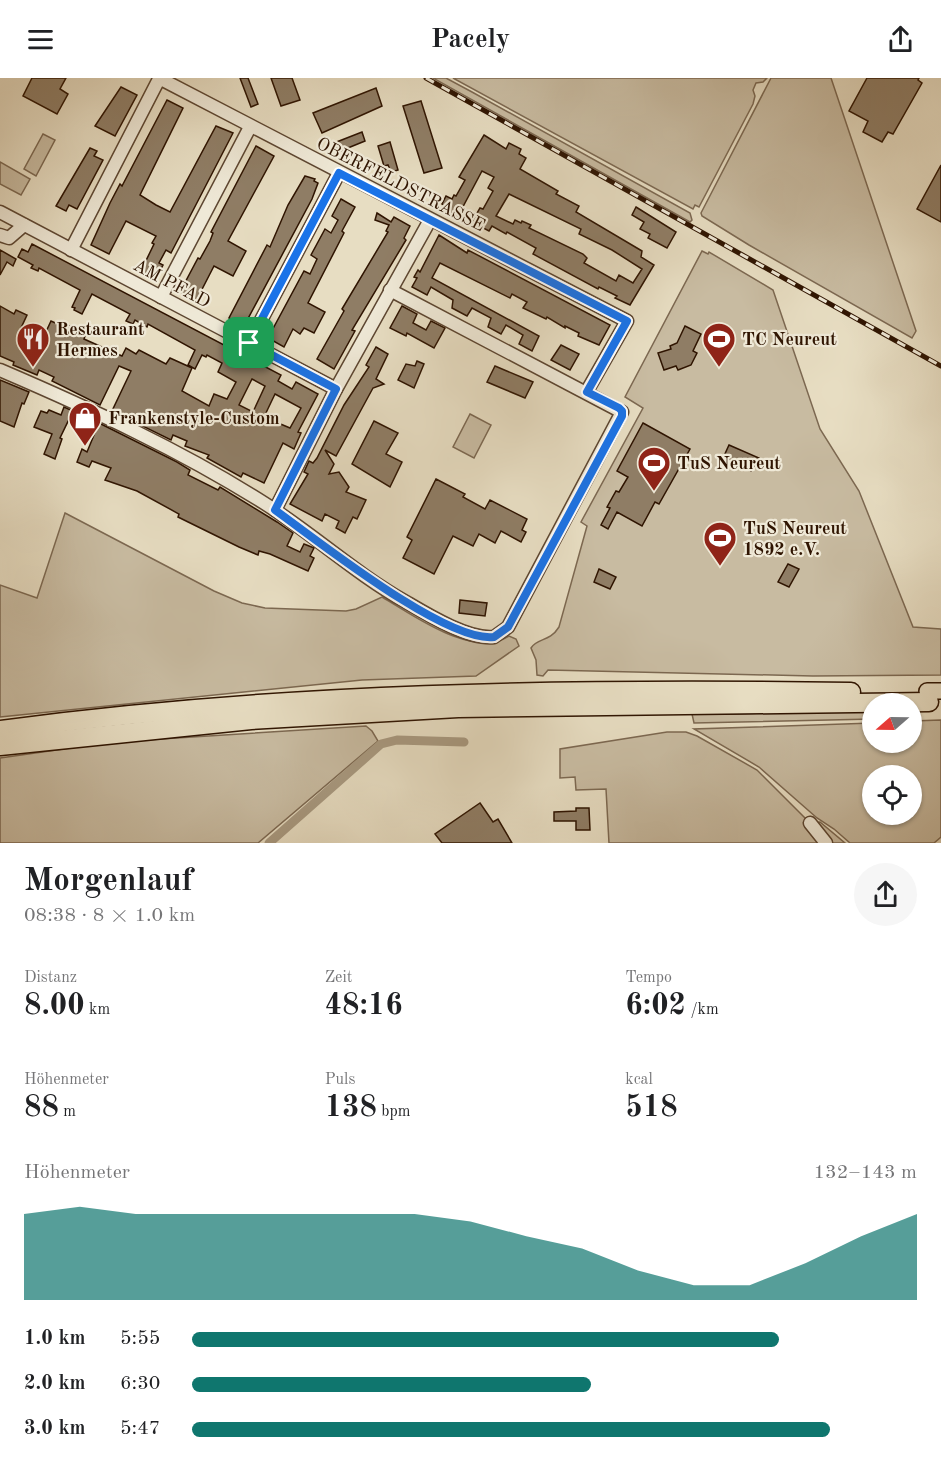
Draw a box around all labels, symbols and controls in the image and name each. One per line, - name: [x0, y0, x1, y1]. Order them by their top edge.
- icon: menu: [24, 23, 57, 56]
- icon: share: [884, 23, 917, 56]
- text: Pacely: [431, 26, 510, 53]
- street label: OBERFELDSTRASSE: [313, 135, 488, 235]
- street label: AM PFAD: [130, 256, 213, 312]
- pin: [223, 317, 274, 368]
- restaurant icon: Restaurant Hermes: [15, 321, 51, 368]
- place label: Restaurant Hermes: [56, 321, 145, 360]
- sports icon: TC Neureut: [701, 321, 737, 368]
- icon: arrive: [232, 326, 265, 359]
- place label: TC Neureut: [742, 331, 837, 349]
- shop icon: Frankenstyle-Custom: [67, 400, 103, 447]
- place label: Frankenstyle-Custom: [108, 410, 280, 428]
- sports icon: TuS Neureut: [636, 445, 672, 492]
- place label: TuS Neureut: [677, 455, 781, 473]
- sports icon: TuS Neureut 1892 e.V.: [702, 520, 738, 567]
- place label: TuS Neureut 1892 e.V.: [743, 520, 847, 559]
- north arrow: [862, 693, 922, 753]
- map controls: [862, 693, 922, 825]
- button: locate: [862, 765, 922, 825]
- button: share: [854, 863, 917, 926]
- text: Morgenlauf: [24, 865, 193, 898]
- text: 08:38 · 8 × 1.0 km: [24, 906, 195, 926]
- text: Distanz: [24, 970, 77, 986]
- text: Zeit: [325, 970, 352, 986]
- text: Tempo: [625, 970, 672, 986]
- text: 8.00: [24, 991, 85, 1021]
- text: 48:16: [325, 991, 403, 1021]
- text: 6:02: [625, 991, 686, 1021]
- text: km: [85, 1002, 110, 1018]
- text: /km: [686, 1002, 719, 1018]
- text: Höhenmeter: [24, 1072, 109, 1088]
- text: Puls: [325, 1072, 355, 1088]
- text: kcal: [625, 1072, 653, 1088]
- text: 88: [24, 1093, 59, 1123]
- text: 138: [325, 1093, 377, 1123]
- text: 518: [625, 1093, 678, 1123]
- text: m: [59, 1104, 76, 1120]
- text: bpm: [377, 1104, 411, 1120]
- text: Höhenmeter: [24, 1163, 130, 1183]
- text: 132–143 m: [814, 1163, 917, 1183]
- text: 1.0 km: [24, 1329, 86, 1349]
- text: 5:55: [120, 1329, 160, 1349]
- text: 2.0 km: [24, 1374, 86, 1394]
- text: 6:30: [120, 1374, 160, 1394]
- text: 3.0 km: [24, 1419, 86, 1439]
- text: 5:47: [120, 1419, 160, 1439]

